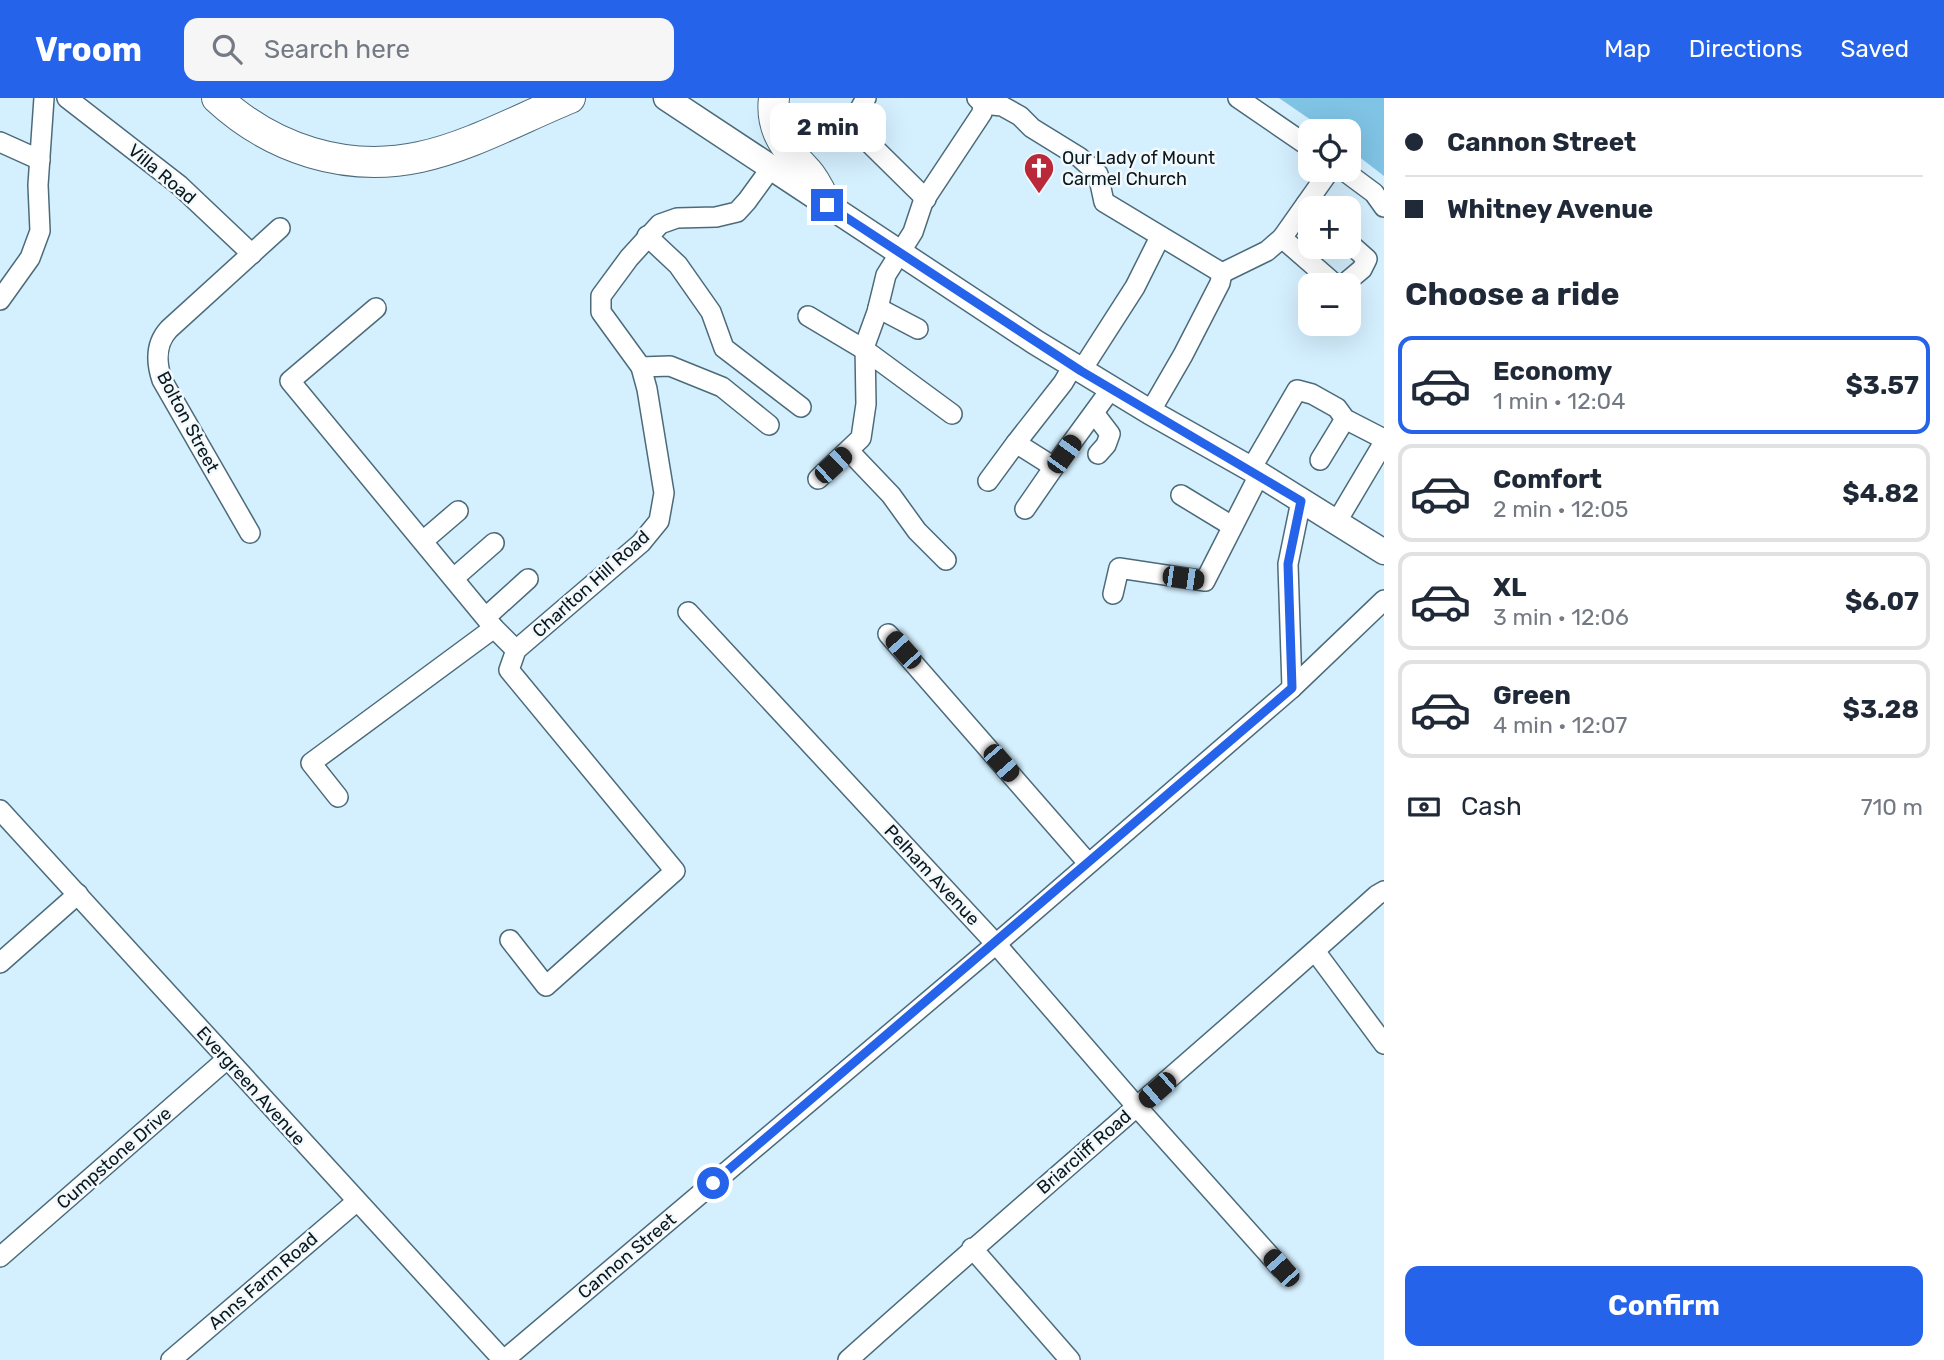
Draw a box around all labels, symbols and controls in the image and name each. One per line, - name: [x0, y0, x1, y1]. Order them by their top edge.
- search box: [184, 18, 674, 81]
- text: Vroom: [35, 30, 142, 69]
- icon: search: [208, 30, 246, 68]
- text: Search here: [264, 34, 410, 65]
- text: Map: [1604, 35, 1651, 63]
- text: Directions: [1689, 35, 1802, 63]
- text: Saved: [1840, 35, 1909, 63]
- callout: 2 min: [769, 104, 885, 153]
- text: 2 min: [797, 113, 859, 141]
- map controls: [1298, 119, 1361, 336]
- button: locate: [1298, 119, 1361, 182]
- text: Cannon Street: [1447, 127, 1636, 158]
- street label: Villa Road: [124, 139, 200, 209]
- place label: Our Lady of Mount Carmel Church: [1062, 147, 1215, 190]
- church icon: Our Lady of Mount Carmel Church: [1022, 151, 1056, 195]
- route end: [811, 189, 843, 221]
- text: Whitney Avenue: [1447, 194, 1653, 225]
- button: +: [1298, 196, 1361, 259]
- button: −: [1298, 273, 1361, 336]
- text: Choose a ride: [1405, 275, 1619, 313]
- icon: car: [1409, 354, 1472, 417]
- text: Economy: [1493, 356, 1612, 387]
- street label: Bolton Street: [152, 368, 224, 476]
- text: $3.57: [1845, 370, 1919, 401]
- text: 1 min · 12:04: [1493, 387, 1625, 415]
- car: [1044, 431, 1085, 477]
- car: [811, 443, 856, 487]
- icon: car: [1409, 462, 1472, 525]
- text: Comfort: [1493, 464, 1602, 495]
- text: $4.82: [1842, 478, 1919, 509]
- text: 2 min · 12:05: [1493, 495, 1628, 523]
- street label: Charlton Hill Road: [528, 526, 654, 642]
- car: [1161, 565, 1206, 591]
- icon: car: [1409, 570, 1472, 633]
- text: XL: [1493, 572, 1526, 603]
- text: $6.07: [1845, 586, 1919, 617]
- text: 3 min · 12:06: [1493, 603, 1629, 631]
- car: [882, 627, 925, 673]
- icon: car: [1409, 678, 1472, 741]
- text: Green: [1493, 680, 1571, 711]
- text: $3.28: [1843, 694, 1919, 725]
- text: 4 min · 12:07: [1493, 711, 1627, 739]
- car: [980, 740, 1023, 786]
- icon: cash: [1405, 788, 1443, 826]
- text: Cash: [1461, 791, 1522, 822]
- text: 710 m: [1861, 793, 1923, 821]
- street label: Pelham Avenue: [880, 820, 984, 930]
- street label: Evergreen Avenue: [192, 1022, 310, 1150]
- car: [1135, 1068, 1180, 1112]
- street label: Cumpstone Drive: [52, 1102, 176, 1214]
- street label: Briarcliff Road: [1032, 1105, 1136, 1199]
- route start: [697, 1167, 729, 1199]
- street label: Cannon Street: [573, 1209, 681, 1303]
- street label: Anns Farm Road: [204, 1228, 322, 1334]
- car: [1260, 1245, 1303, 1291]
- button: Confirm: [1405, 1266, 1923, 1346]

